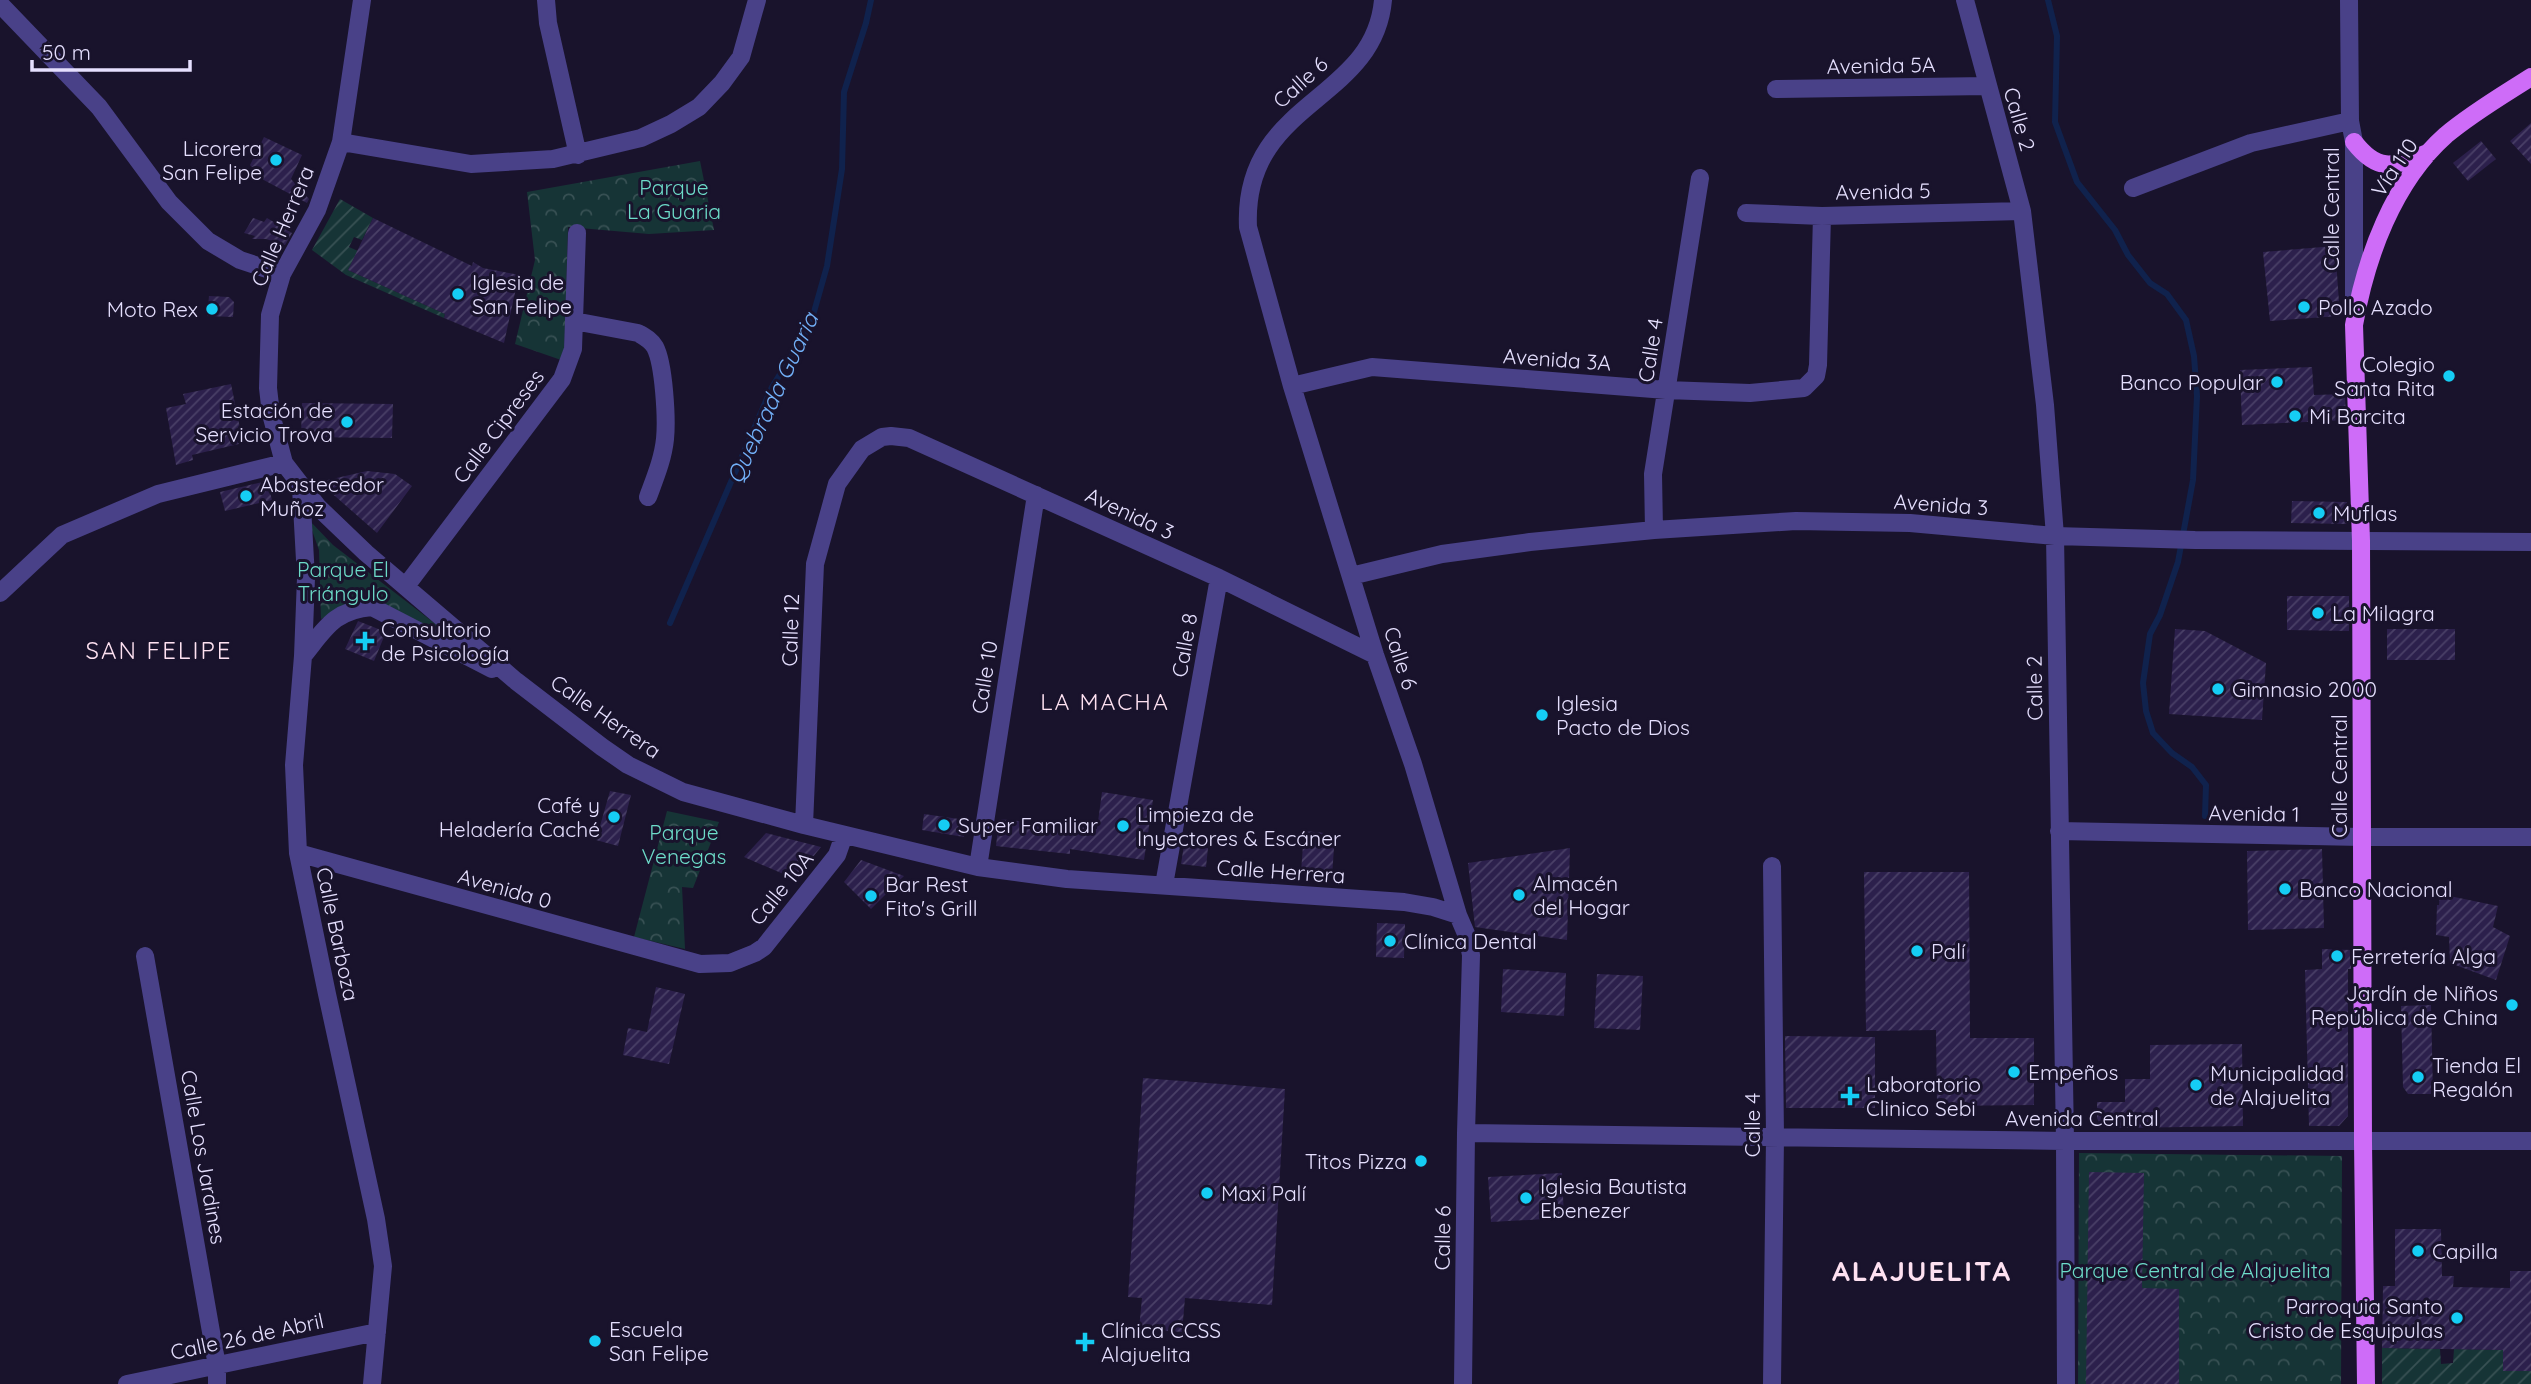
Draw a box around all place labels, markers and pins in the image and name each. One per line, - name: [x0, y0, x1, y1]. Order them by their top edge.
- place label: Licorera San Felipe: [162, 135, 262, 185]
- marker: Licorera San Felipe: [268, 152, 284, 168]
- place label: Iglesia de San Felipe: [472, 269, 572, 319]
- marker: Iglesia de San Felipe: [450, 286, 466, 302]
- place label: Pollo Azado: [2318, 294, 2433, 320]
- place label: Moto Rex: [107, 296, 198, 322]
- marker: Pollo Azado: [2296, 299, 2312, 315]
- marker: Moto Rex: [204, 301, 220, 317]
- place label: Colegio Santa Rita: [2334, 351, 2435, 401]
- marker: Colegio Santa Rita: [2441, 368, 2457, 384]
- place label: Banco Popular: [2120, 369, 2263, 395]
- marker: Banco Popular: [2269, 374, 2285, 390]
- place label: Estación de Servicio Trova: [195, 397, 333, 447]
- place label: Mi Barcita: [2309, 403, 2406, 429]
- marker: Mi Barcita: [2287, 408, 2303, 424]
- marker: Estación de Servicio Trova: [339, 414, 355, 430]
- place label: Abastecedor Muñoz: [260, 471, 384, 521]
- marker: Abastecedor Muñoz: [238, 488, 254, 504]
- place label: Muflas: [2333, 500, 2397, 526]
- marker: Muflas: [2311, 505, 2327, 521]
- place label: La Milagra: [2332, 600, 2435, 626]
- marker: La Milagra: [2310, 605, 2326, 621]
- place label: Consultorio de Psicología: [381, 616, 509, 666]
- marker: Consultorio de Psicología: [355, 631, 375, 651]
- place label: Gimnasio 2000: [2232, 676, 2377, 702]
- marker: Gimnasio 2000: [2210, 681, 2226, 697]
- place label: Iglesia Pacto de Dios: [1556, 690, 1690, 740]
- marker: Iglesia Pacto de Dios: [1534, 707, 1550, 723]
- place label: Café y Heladería Caché: [439, 792, 600, 842]
- place label: Limpieza de Inyectores & Escáner: [1137, 801, 1341, 851]
- marker: Café y Heladería Caché: [606, 809, 622, 825]
- place label: Super Familiar: [958, 812, 1098, 838]
- marker: Super Familiar: [936, 817, 952, 833]
- marker: Limpieza de Inyectores & Escáner: [1115, 818, 1131, 834]
- place label: Almacén del Hogar: [1533, 870, 1630, 920]
- place label: Bar Rest Fito's Grill: [885, 871, 978, 921]
- place label: Banco Nacional: [2299, 876, 2453, 902]
- marker: Banco Nacional: [2277, 881, 2293, 897]
- marker: Almacén del Hogar: [1511, 887, 1527, 903]
- marker: Bar Rest Fito's Grill: [863, 888, 879, 904]
- place label: Clínica Dental: [1404, 928, 1537, 954]
- marker: Clínica Dental: [1382, 933, 1398, 949]
- place label: Palí: [1931, 938, 1966, 964]
- marker: Palí: [1909, 943, 1925, 959]
- place label: Ferretería Alga: [2351, 943, 2496, 969]
- marker: Ferretería Alga: [2329, 948, 2345, 964]
- place label: Jardín de Niños República de China: [2311, 980, 2498, 1030]
- marker: Jardín de Niños República de China: [2504, 997, 2520, 1013]
- place label: Tienda El Regalón: [2432, 1052, 2521, 1102]
- place label: Empeños: [2028, 1059, 2118, 1085]
- place label: Municipalidad de Alajuelita: [2210, 1060, 2344, 1110]
- marker: Empeños: [2006, 1064, 2022, 1080]
- marker: Tienda El Regalón: [2410, 1069, 2426, 1085]
- place label: Laboratorio Clinico Sebi: [1866, 1071, 1981, 1121]
- marker: Municipalidad de Alajuelita: [2188, 1077, 2204, 1093]
- marker: Laboratorio Clinico Sebi: [1840, 1086, 1860, 1106]
- place label: Titos Pizza: [1305, 1148, 1407, 1174]
- marker: Titos Pizza: [1413, 1153, 1429, 1169]
- place label: Iglesia Bautista Ebenezer: [1540, 1173, 1687, 1223]
- place label: Maxi Palí: [1221, 1180, 1306, 1206]
- marker: Maxi Palí: [1199, 1185, 1215, 1201]
- marker: Iglesia Bautista Ebenezer: [1518, 1190, 1534, 1206]
- place label: Capilla: [2432, 1238, 2498, 1264]
- marker: Capilla: [2410, 1243, 2426, 1259]
- place label: Parroquia Santo Cristo de Esquipulas: [2248, 1293, 2443, 1343]
- marker: Parroquia Santo Cristo de Esquipulas: [2449, 1310, 2465, 1326]
- place label: Escuela San Felipe: [609, 1316, 709, 1366]
- place label: Clínica CCSS Alajuelita: [1101, 1317, 1221, 1367]
- marker: Clínica CCSS Alajuelita: [1075, 1332, 1095, 1352]
- marker: Escuela San Felipe: [587, 1333, 603, 1349]

